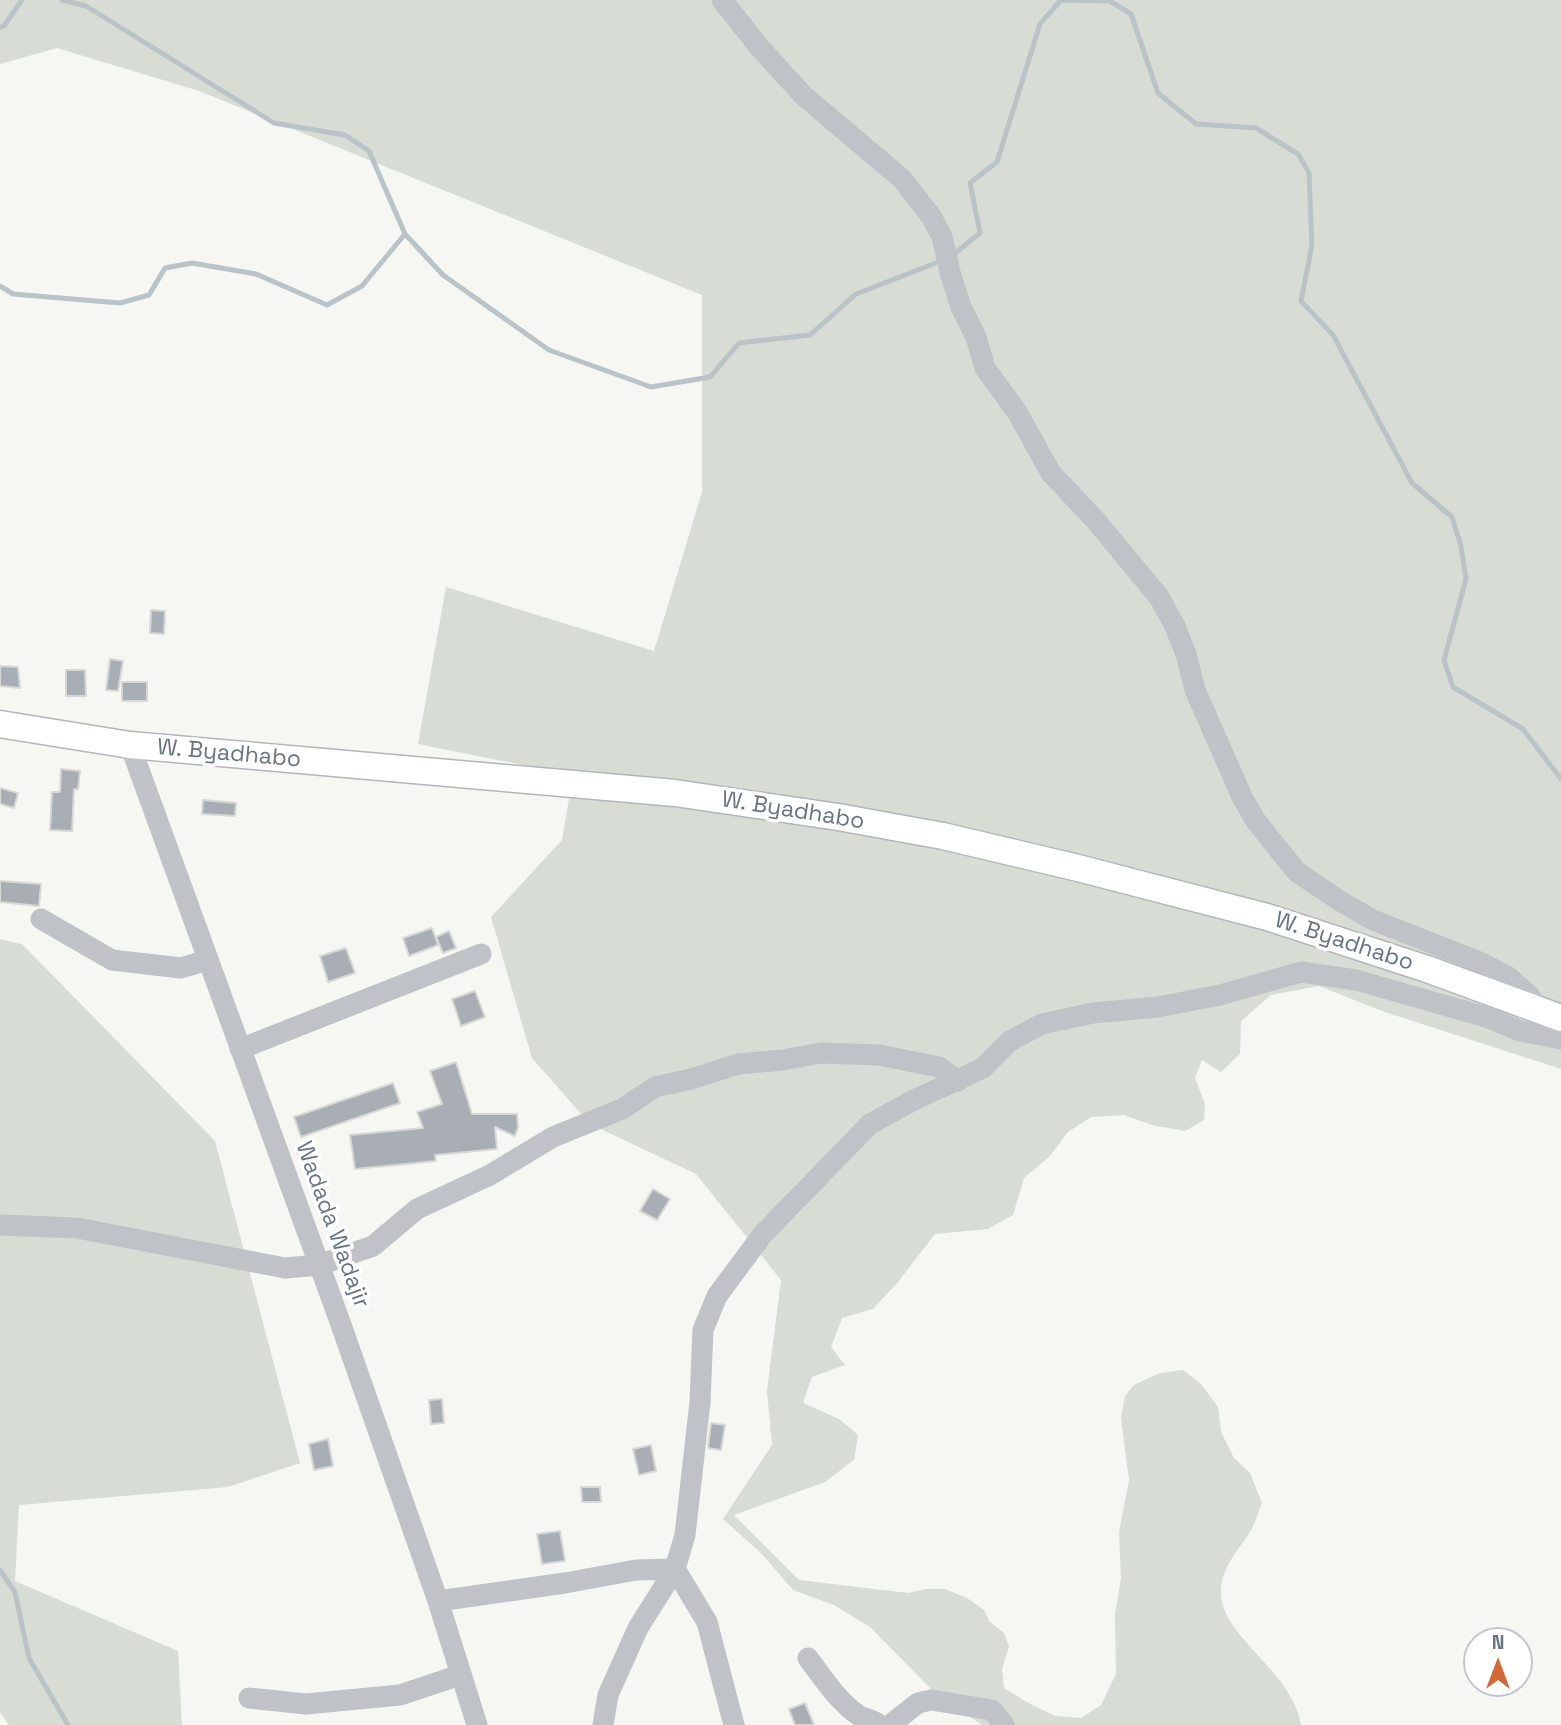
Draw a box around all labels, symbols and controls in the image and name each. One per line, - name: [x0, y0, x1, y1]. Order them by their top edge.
- street label: W. Byadhabo: [156, 734, 302, 774]
- street label: W. Byadhabo: [720, 786, 866, 836]
- street label: W. Byadhabo: [1271, 907, 1417, 977]
- street label: Wadada Wadajir: [289, 1138, 375, 1312]
- north arrow: [1463, 1627, 1533, 1697]
- text: N: [1492, 1630, 1504, 1655]

